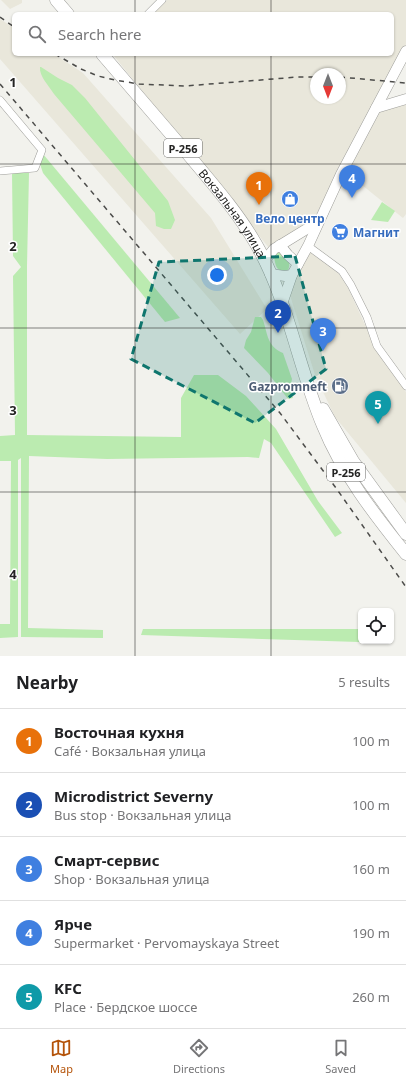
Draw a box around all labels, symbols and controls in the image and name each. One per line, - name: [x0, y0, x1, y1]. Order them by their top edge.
- search box: [12, 12, 394, 56]
- icon: search: [26, 23, 48, 45]
- text: Search here: [58, 24, 141, 44]
- north arrow: [310, 68, 346, 104]
- text: 1: [9, 73, 17, 91]
- road number: Р-256: [164, 139, 202, 157]
- street label: Вокзальная улица: [195, 165, 270, 260]
- pin: 4: [339, 165, 365, 198]
- pin: 1: [246, 172, 272, 205]
- shop icon: Вело центр: [280, 189, 300, 209]
- place label: Вело центр: [255, 210, 325, 227]
- supermarket icon: Магнит: [330, 222, 350, 242]
- place label: Магнит: [353, 224, 399, 241]
- text: 2: [9, 237, 17, 255]
- your location: [207, 265, 227, 285]
- pin: 2: [265, 300, 291, 333]
- pin: 3: [310, 318, 336, 351]
- fuel station icon: Gazpromneft: [330, 376, 350, 396]
- place label: Gazpromneft: [248, 378, 327, 395]
- pin: 5: [365, 391, 391, 424]
- text: 3: [9, 401, 17, 419]
- road number: Р-256: [327, 463, 365, 481]
- text: 4: [9, 565, 17, 583]
- map controls: [358, 608, 394, 644]
- button: locate: [358, 608, 394, 644]
- text: Nearby: [16, 671, 78, 694]
- text: 5 results: [338, 673, 390, 691]
- text: Восточная кухня: [54, 722, 184, 742]
- text: 1: [25, 732, 33, 750]
- text: 100 m: [352, 732, 390, 750]
- text: Café · Вокзальная улица: [54, 742, 206, 760]
- text: Microdistrict Severny: [54, 786, 213, 806]
- text: 2: [25, 796, 33, 814]
- text: 100 m: [352, 796, 390, 814]
- text: Bus stop · Вокзальная улица: [54, 806, 231, 824]
- text: Смарт-сервис: [54, 850, 160, 870]
- text: 3: [25, 860, 33, 878]
- text: 160 m: [352, 860, 390, 878]
- text: Shop · Вокзальная улица: [54, 870, 210, 888]
- text: Ярче: [54, 914, 92, 934]
- text: 4: [25, 924, 33, 942]
- text: 190 m: [352, 924, 390, 942]
- text: Supermarket · Pervomayskaya Street: [54, 934, 279, 952]
- text: KFC: [54, 978, 82, 998]
- text: 5: [25, 988, 33, 1006]
- text: 260 m: [352, 988, 390, 1006]
- text: Place · Бердское шоссе: [54, 998, 198, 1016]
- tab: Map: [50, 1037, 73, 1076]
- tab: Directions: [173, 1037, 225, 1076]
- tab: Saved: [325, 1037, 356, 1076]

